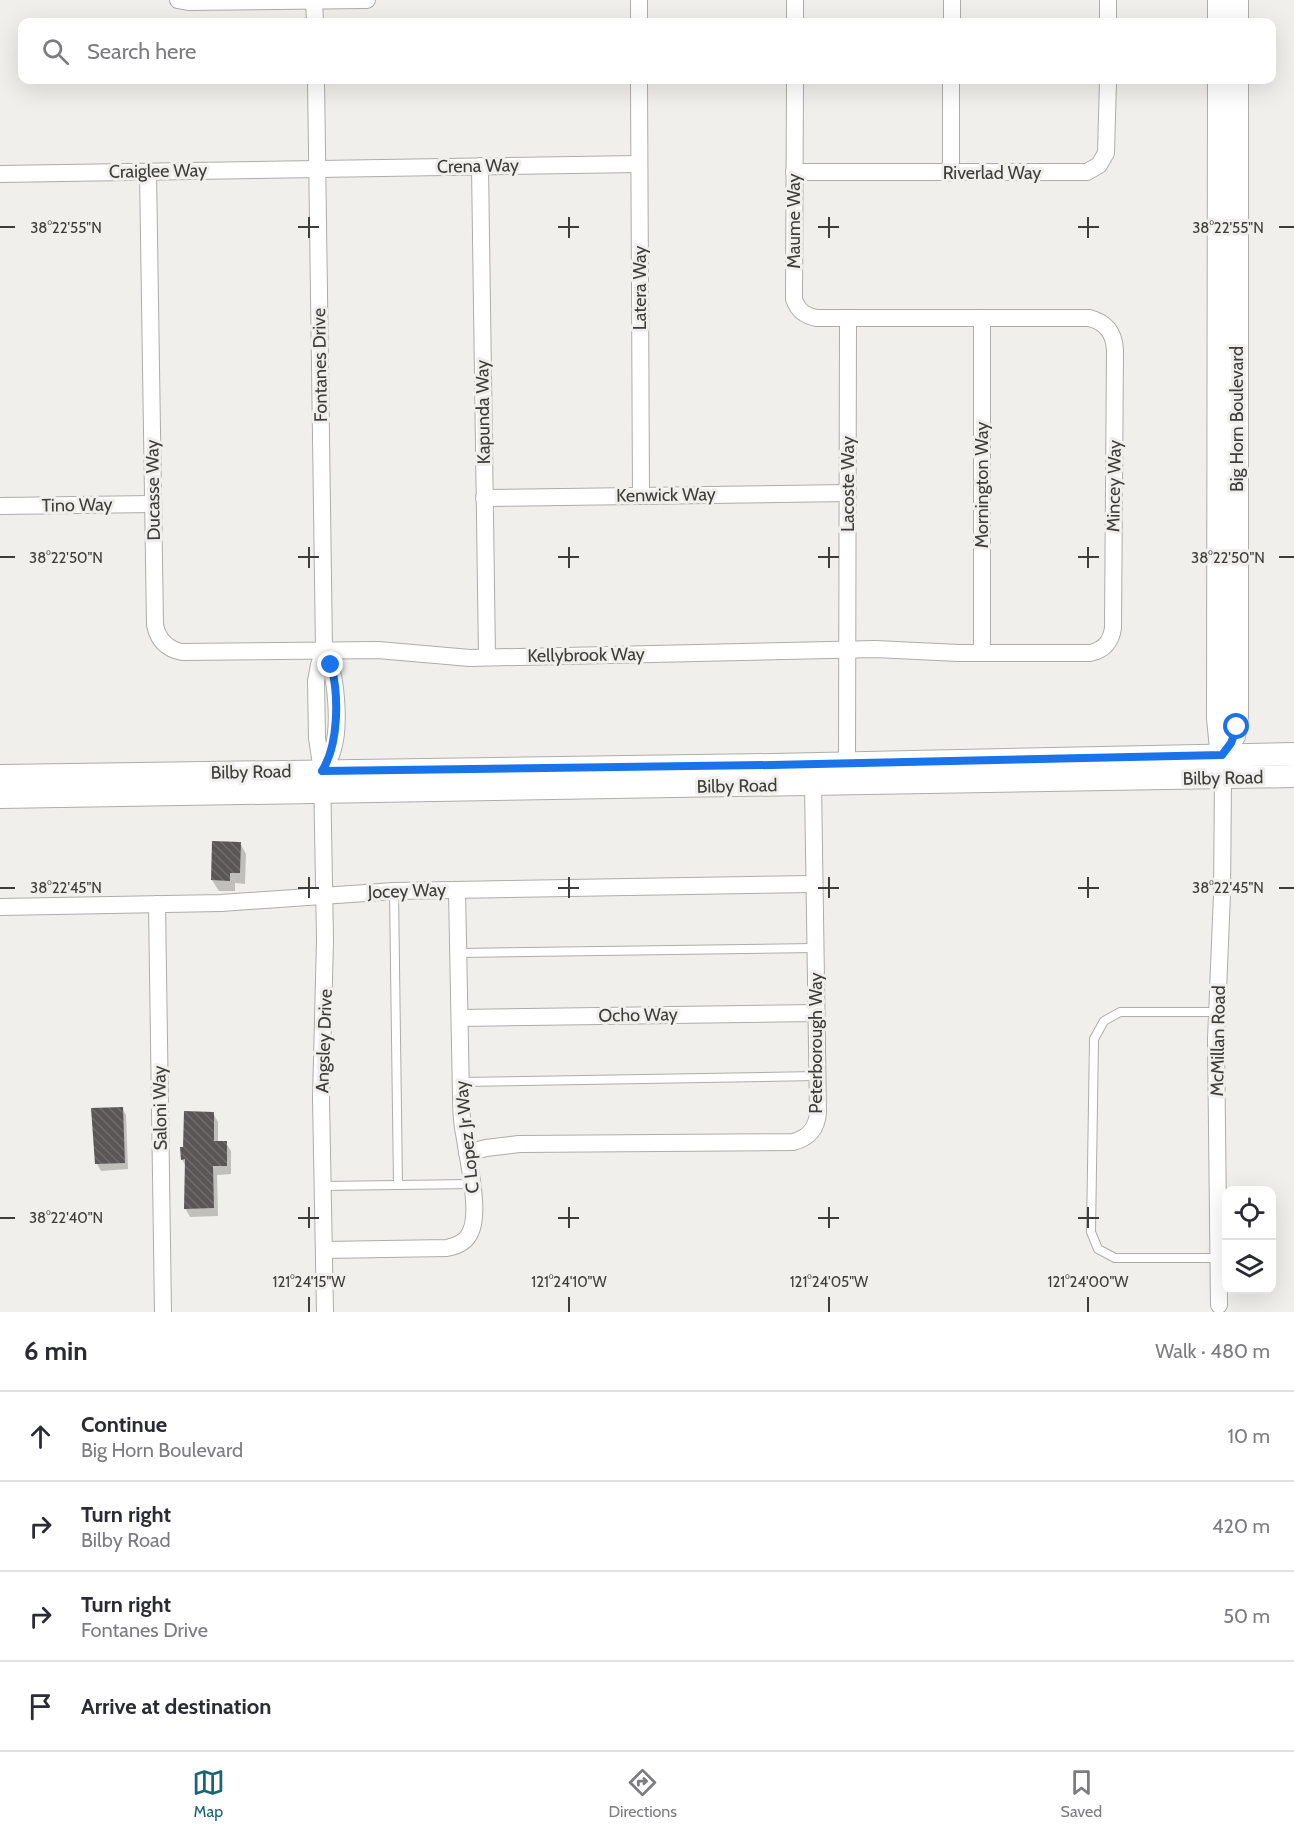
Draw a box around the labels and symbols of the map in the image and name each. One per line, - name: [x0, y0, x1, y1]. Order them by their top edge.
- street label: Crena Way: [437, 154, 519, 178]
- street label: Craiglee Way: [109, 159, 207, 183]
- street label: Riverlad Way: [943, 162, 1041, 184]
- street label: Maume Way: [783, 173, 805, 269]
- text: 38°22'55"N: [30, 219, 102, 237]
- text: 38°22'55"N: [1192, 219, 1264, 237]
- street label: Latera Way: [629, 246, 651, 330]
- street label: Fontanes Drive: [308, 308, 332, 422]
- street label: Big Horn Boulevard: [1226, 346, 1248, 492]
- street label: Kapunda Way: [471, 359, 495, 465]
- street label: Mornington Way: [971, 422, 993, 548]
- street label: Lacoste Way: [837, 436, 859, 532]
- street label: Ducasse Way: [141, 439, 165, 541]
- street label: Mincey Way: [1102, 440, 1126, 532]
- street label: Kenwick Way: [616, 483, 716, 507]
- street label: Tino Way: [41, 493, 113, 517]
- text: 38°22'50"N: [29, 549, 103, 567]
- text: 38°22'50"N: [1191, 549, 1265, 567]
- street label: Kellybrook Way: [527, 643, 645, 667]
- route end: [317, 651, 343, 677]
- route start: [1223, 713, 1249, 739]
- street label: Bilby Road: [210, 760, 292, 784]
- street label: Bilby Road: [1182, 766, 1264, 790]
- street label: Bilby Road: [696, 774, 778, 798]
- text: 38°22'45"N: [30, 879, 102, 897]
- street label: Jocey Way: [367, 879, 446, 903]
- text: 38°22'45"N: [1192, 879, 1264, 897]
- street label: Peterborough Way: [805, 972, 827, 1114]
- street label: McMillan Road: [1206, 985, 1230, 1097]
- street label: Angsley Drive: [311, 988, 337, 1094]
- street label: Ocho Way: [598, 1003, 678, 1027]
- street label: Saloni Way: [148, 1065, 172, 1151]
- street label: C Lopez Jr Way: [450, 1079, 484, 1195]
- text: 38°22'40"N: [29, 1209, 103, 1227]
- text: 121°24'15"W: [273, 1273, 346, 1291]
- text: 121°24'10"W: [531, 1273, 607, 1291]
- text: 121°24'05"W: [790, 1273, 869, 1291]
- text: 121°24'00"W: [1048, 1273, 1129, 1291]

